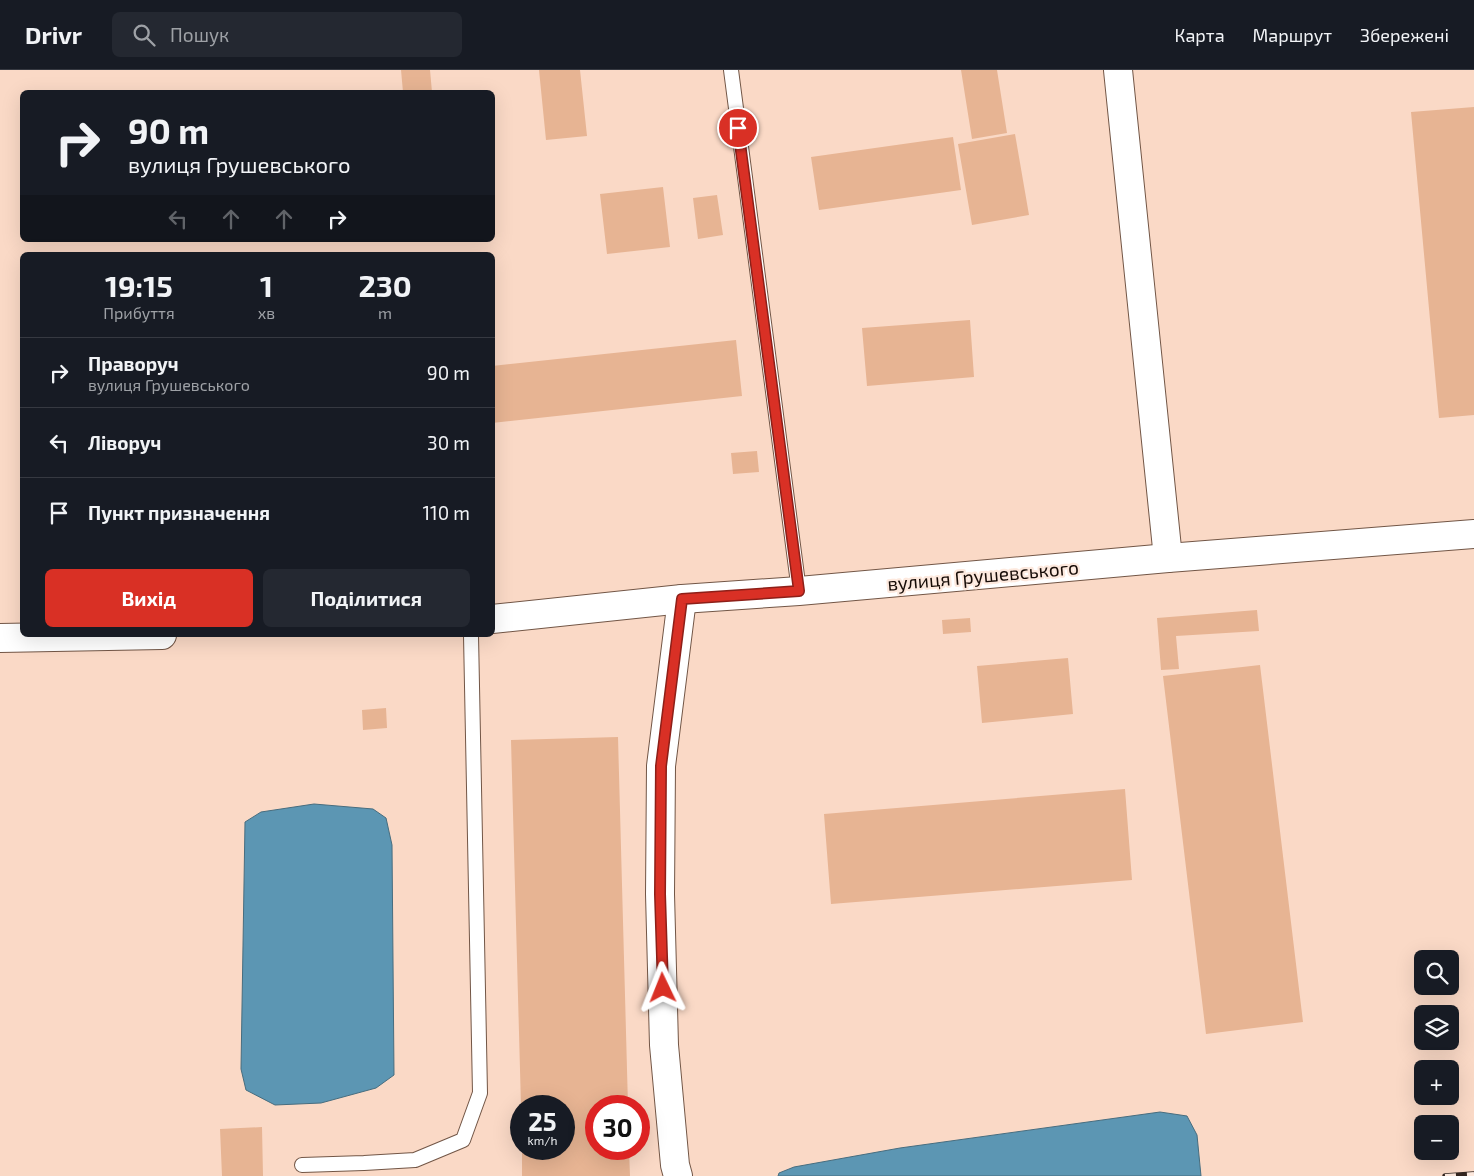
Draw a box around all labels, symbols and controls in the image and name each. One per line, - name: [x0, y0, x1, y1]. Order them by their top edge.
- search box: [112, 12, 462, 57]
- text: Drivr: [25, 20, 82, 49]
- icon: search: [130, 21, 158, 49]
- text: Пошук: [170, 23, 229, 46]
- text: Карта: [1175, 24, 1225, 46]
- text: Маршрут: [1253, 24, 1332, 46]
- text: Збережені: [1360, 24, 1449, 46]
- pin: [717, 107, 759, 149]
- text: 90 m: [128, 109, 209, 151]
- icon: right: [45, 110, 110, 175]
- icon: arrive: [724, 114, 752, 142]
- text: вулиця Грушевського: [128, 151, 351, 177]
- icon: left: [164, 205, 192, 233]
- icon: ahead: [217, 205, 245, 233]
- icon: ahead: [270, 205, 298, 233]
- icon: right: [323, 205, 351, 233]
- text: 19:15: [105, 267, 173, 303]
- text: 1: [260, 267, 273, 303]
- text: 230: [358, 267, 412, 303]
- text: Прибуття: [103, 303, 175, 322]
- text: хв: [258, 303, 275, 322]
- text: m: [378, 303, 392, 322]
- text: Праворуч: [88, 352, 179, 375]
- icon: right: [45, 359, 73, 387]
- text: 90 m: [427, 361, 470, 384]
- text: вулиця Грушевського: [88, 375, 250, 394]
- icon: left: [45, 429, 73, 457]
- text: Ліворуч: [88, 431, 161, 454]
- text: 30 m: [427, 431, 470, 454]
- icon: arrive: [45, 499, 73, 527]
- text: Пункт призначення: [88, 501, 270, 524]
- text: 110 m: [423, 501, 470, 524]
- street label: вулиця Грушевського: [886, 555, 1080, 596]
- button: Вихід: [45, 569, 253, 627]
- button: Поділитися: [263, 569, 470, 627]
- map controls: [1414, 950, 1459, 1160]
- button: search: [1414, 950, 1459, 995]
- position arrow: [636, 961, 688, 1013]
- button: layers: [1414, 1005, 1459, 1050]
- button: +: [1414, 1060, 1459, 1105]
- speed limit sign: 30: [585, 1095, 650, 1160]
- text: 25: [528, 1106, 557, 1136]
- button: −: [1414, 1115, 1459, 1160]
- text: km/h: [528, 1133, 557, 1147]

